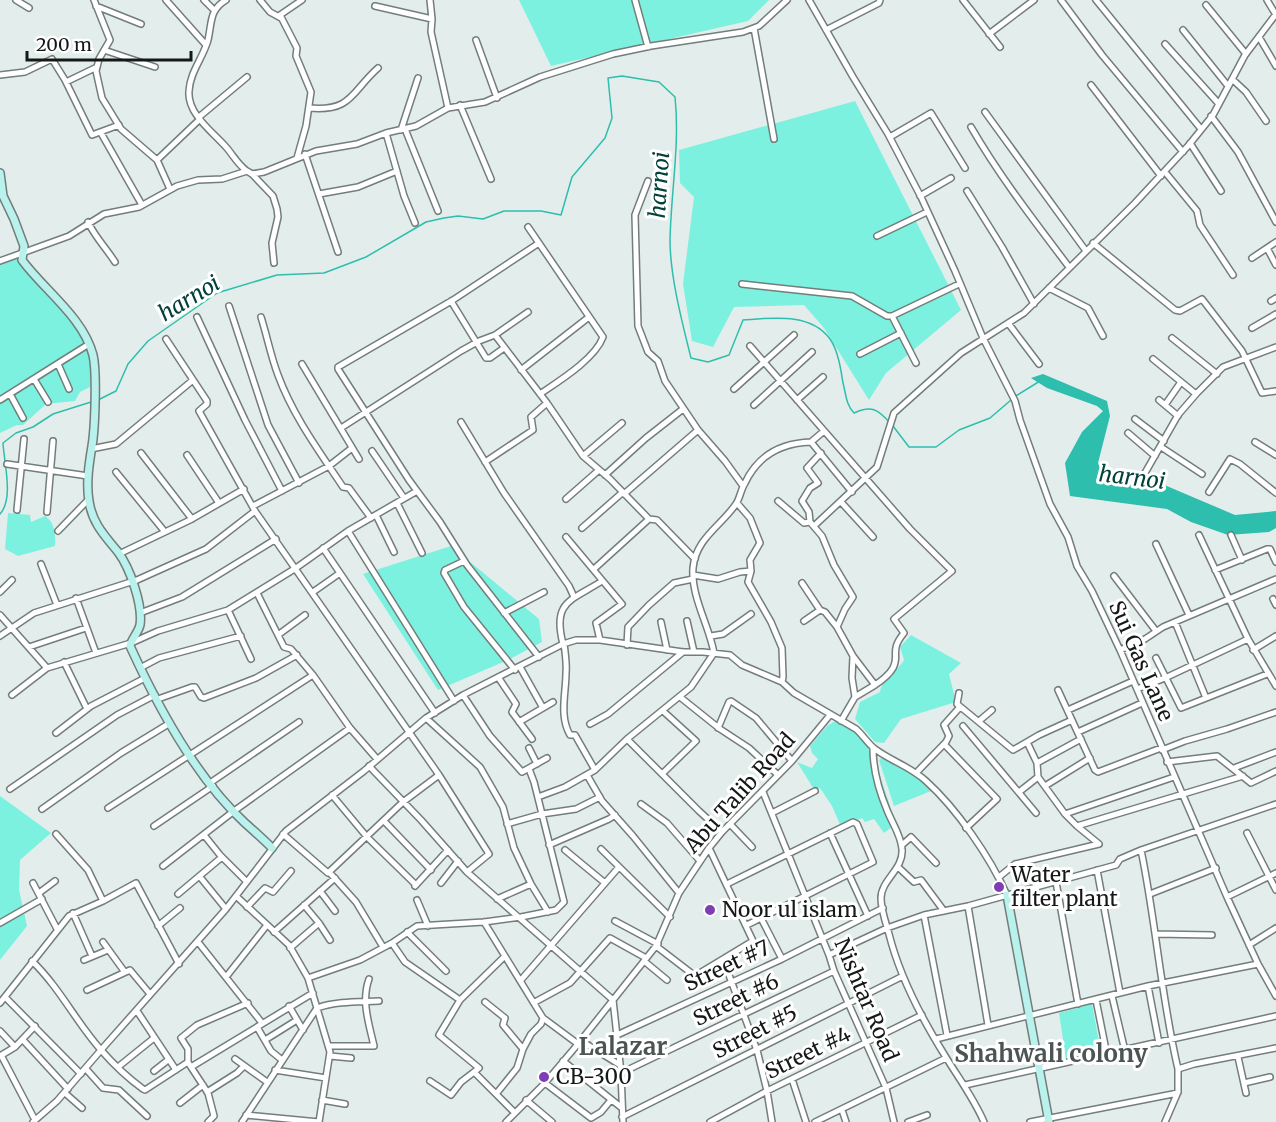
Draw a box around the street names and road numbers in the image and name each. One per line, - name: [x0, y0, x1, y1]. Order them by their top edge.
- street label: Sui Gas Lane: [1103, 597, 1180, 725]
- street label: Abu Talib Road: [678, 727, 801, 859]
- street label: Street #7: [680, 934, 774, 997]
- street label: Nishtar Road: [828, 934, 905, 1066]
- street label: Street #6: [689, 967, 783, 1032]
- street label: Street #5: [708, 999, 802, 1064]
- street label: Street #4: [760, 1020, 855, 1085]

